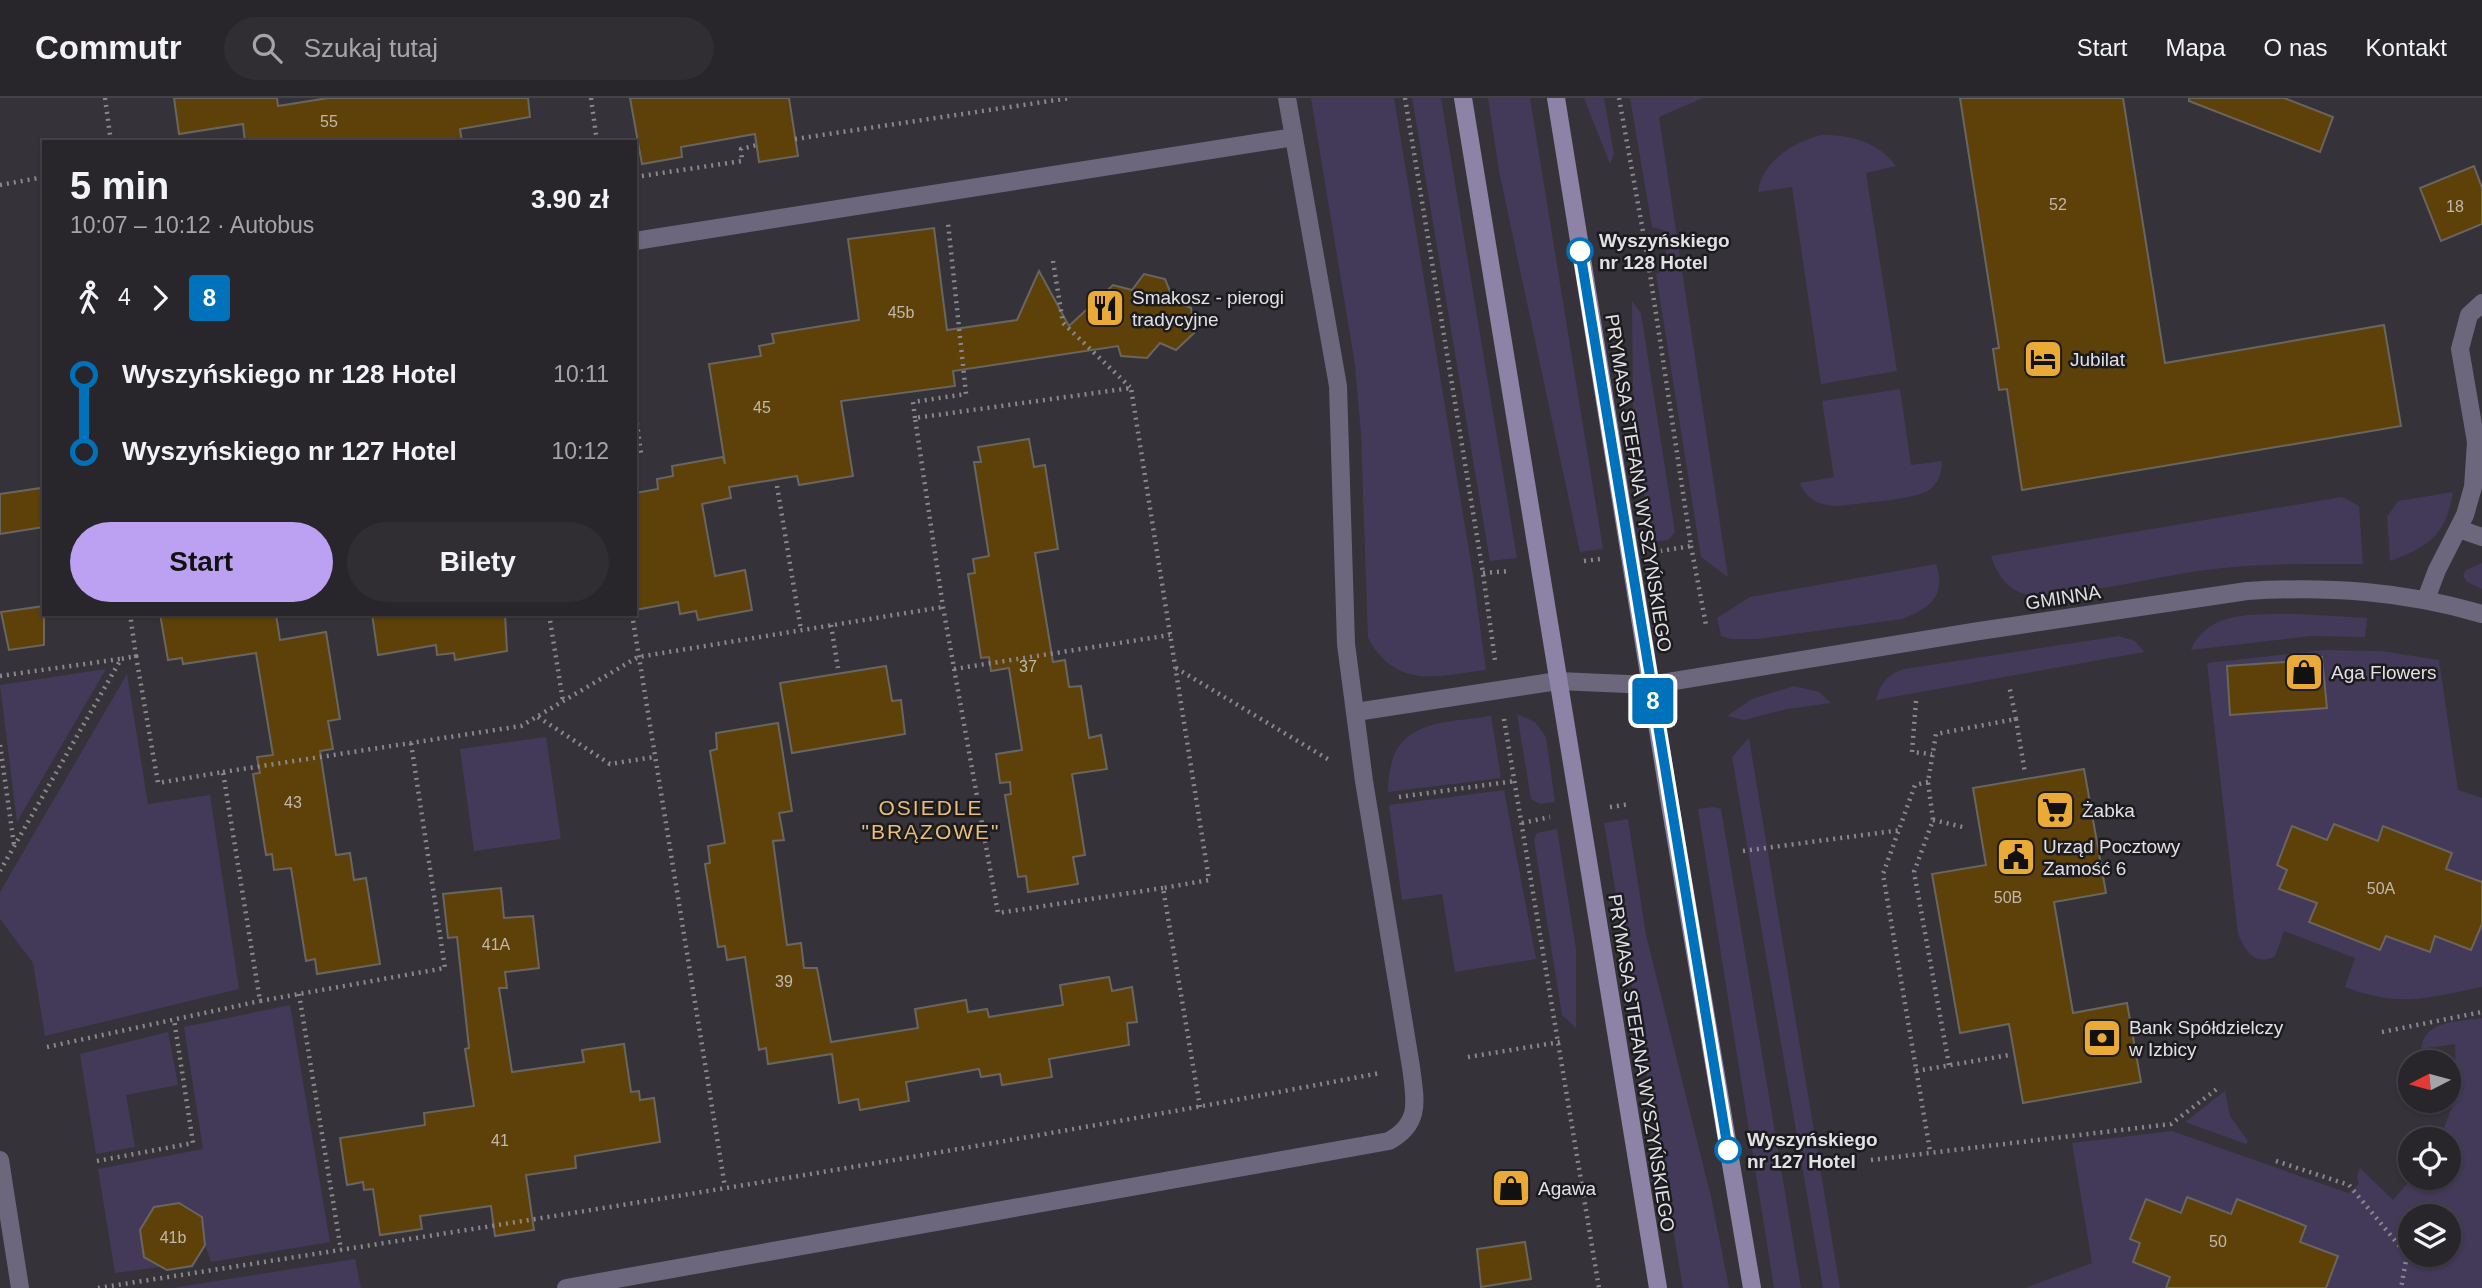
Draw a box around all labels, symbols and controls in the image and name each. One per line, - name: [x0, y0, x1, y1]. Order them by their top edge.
- search box: [224, 17, 714, 80]
- text: Commutr: [35, 29, 182, 66]
- icon: search: [248, 29, 286, 67]
- text: Szukaj tutaj: [304, 33, 438, 63]
- text: Start: [2077, 34, 2128, 61]
- text: Mapa: [2166, 34, 2226, 61]
- text: O nas: [2264, 34, 2328, 61]
- text: Kontakt: [2366, 34, 2447, 61]
- house number: 55: [320, 113, 338, 130]
- text: 5 min: [70, 165, 169, 207]
- text: 3.90 zł: [531, 184, 609, 214]
- house number: 52: [2049, 196, 2067, 213]
- house number: 18: [2446, 198, 2464, 215]
- text: 10:07 – 10:12 · Autobus: [70, 212, 314, 238]
- place label: Wyszyńskiego nr 128 Hotel: [1599, 230, 1730, 273]
- marker: Wyszyńskiego nr 128 Hotel: [1567, 238, 1593, 264]
- icon: walk: [70, 279, 108, 317]
- icon: forward: [141, 279, 179, 317]
- text: 4: [118, 284, 131, 310]
- text: 8: [203, 284, 216, 311]
- restaurant icon: Smakosz - pierogi tradycyjne: [1084, 287, 1126, 329]
- place label: Smakosz - pierogi tradycyjne: [1132, 287, 1284, 330]
- house number: 45b: [888, 304, 914, 321]
- street label: PRYMASA STEFANA WYSZYŃSKIEGO: [1601, 313, 1676, 653]
- hotel icon: Jubilat: [2022, 338, 2064, 380]
- place label: Jubilat: [2070, 349, 2126, 370]
- text: Wyszyńskiego nr 128 Hotel: [122, 359, 457, 389]
- text: 10:11: [553, 361, 609, 387]
- house number: 45: [753, 399, 771, 416]
- text: Wyszyńskiego nr 127 Hotel: [122, 436, 457, 466]
- text: 10:12: [551, 438, 609, 464]
- button: Start: [70, 522, 333, 602]
- button: Bilety: [347, 522, 609, 602]
- street label: GMINNA: [2024, 581, 2103, 614]
- shop icon: Aga Flowers: [2283, 651, 2325, 693]
- house number: 37: [1019, 658, 1037, 675]
- place label: Aga Flowers: [2331, 662, 2437, 683]
- line badge: 8: [1630, 678, 1676, 724]
- text: 8: [1646, 687, 1660, 714]
- supermarket icon: Żabka: [2034, 789, 2076, 831]
- house number: 43: [284, 794, 302, 811]
- district label: OSIEDLE "BRĄZOWE": [861, 796, 1001, 843]
- place label: Żabka: [2082, 800, 2135, 821]
- public building icon: Urząd Pocztowy Zamość 6: [1995, 836, 2037, 878]
- place label: Urząd Pocztowy Zamość 6: [2043, 836, 2181, 879]
- house number: 50A: [2367, 880, 2396, 897]
- house number: 50B: [1994, 889, 2022, 906]
- street label: PRYMASA STEFANA WYSZYŃSKIEGO: [1604, 893, 1679, 1233]
- house number: 41A: [482, 936, 511, 953]
- house number: 39: [775, 973, 793, 990]
- bank icon: Bank Spółdzielczy w Izbicy: [2081, 1017, 2123, 1059]
- place label: Bank Spółdzielczy w Izbicy: [2128, 1017, 2284, 1060]
- north arrow: [2398, 1050, 2460, 1113]
- map controls: [2398, 1050, 2461, 1267]
- button: locate: [2398, 1127, 2461, 1190]
- place label: Wyszyńskiego nr 127 Hotel: [1747, 1129, 1878, 1172]
- house number: 41: [491, 1132, 509, 1149]
- marker: Wyszyńskiego nr 127 Hotel: [1715, 1137, 1741, 1163]
- shop icon: Agawa: [1490, 1167, 1532, 1209]
- place label: Agawa: [1538, 1178, 1597, 1199]
- button: layers: [2398, 1204, 2461, 1267]
- house number: 41b: [160, 1229, 186, 1246]
- house number: 50: [2209, 1233, 2227, 1250]

